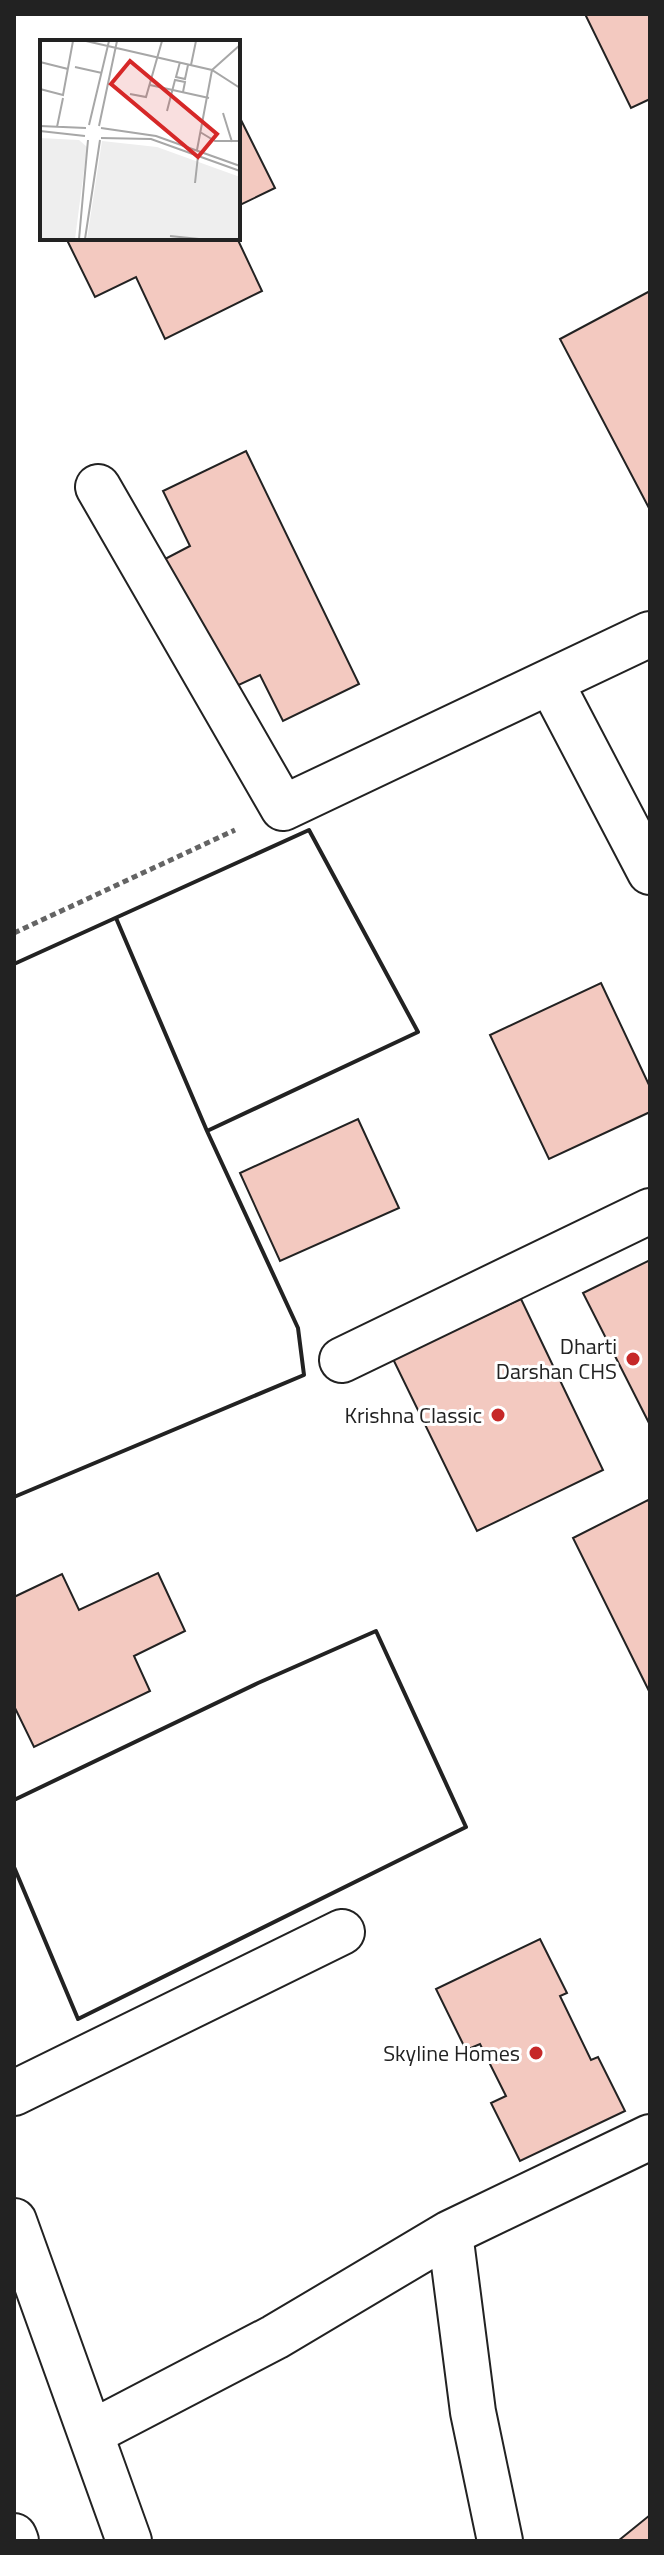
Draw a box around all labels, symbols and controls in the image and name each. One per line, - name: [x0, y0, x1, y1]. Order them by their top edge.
- inset map: [40, 40, 240, 240]
- place label: Dharti Darshan CHS: [496, 1329, 617, 1388]
- marker: Dharti Darshan CHS: [624, 1350, 642, 1368]
- place label: Krishna Classic: [344, 1398, 482, 1432]
- marker: Krishna Classic: [489, 1406, 507, 1424]
- place label: Skyline Homes: [383, 2036, 520, 2070]
- marker: Skyline Homes: [527, 2044, 545, 2062]

